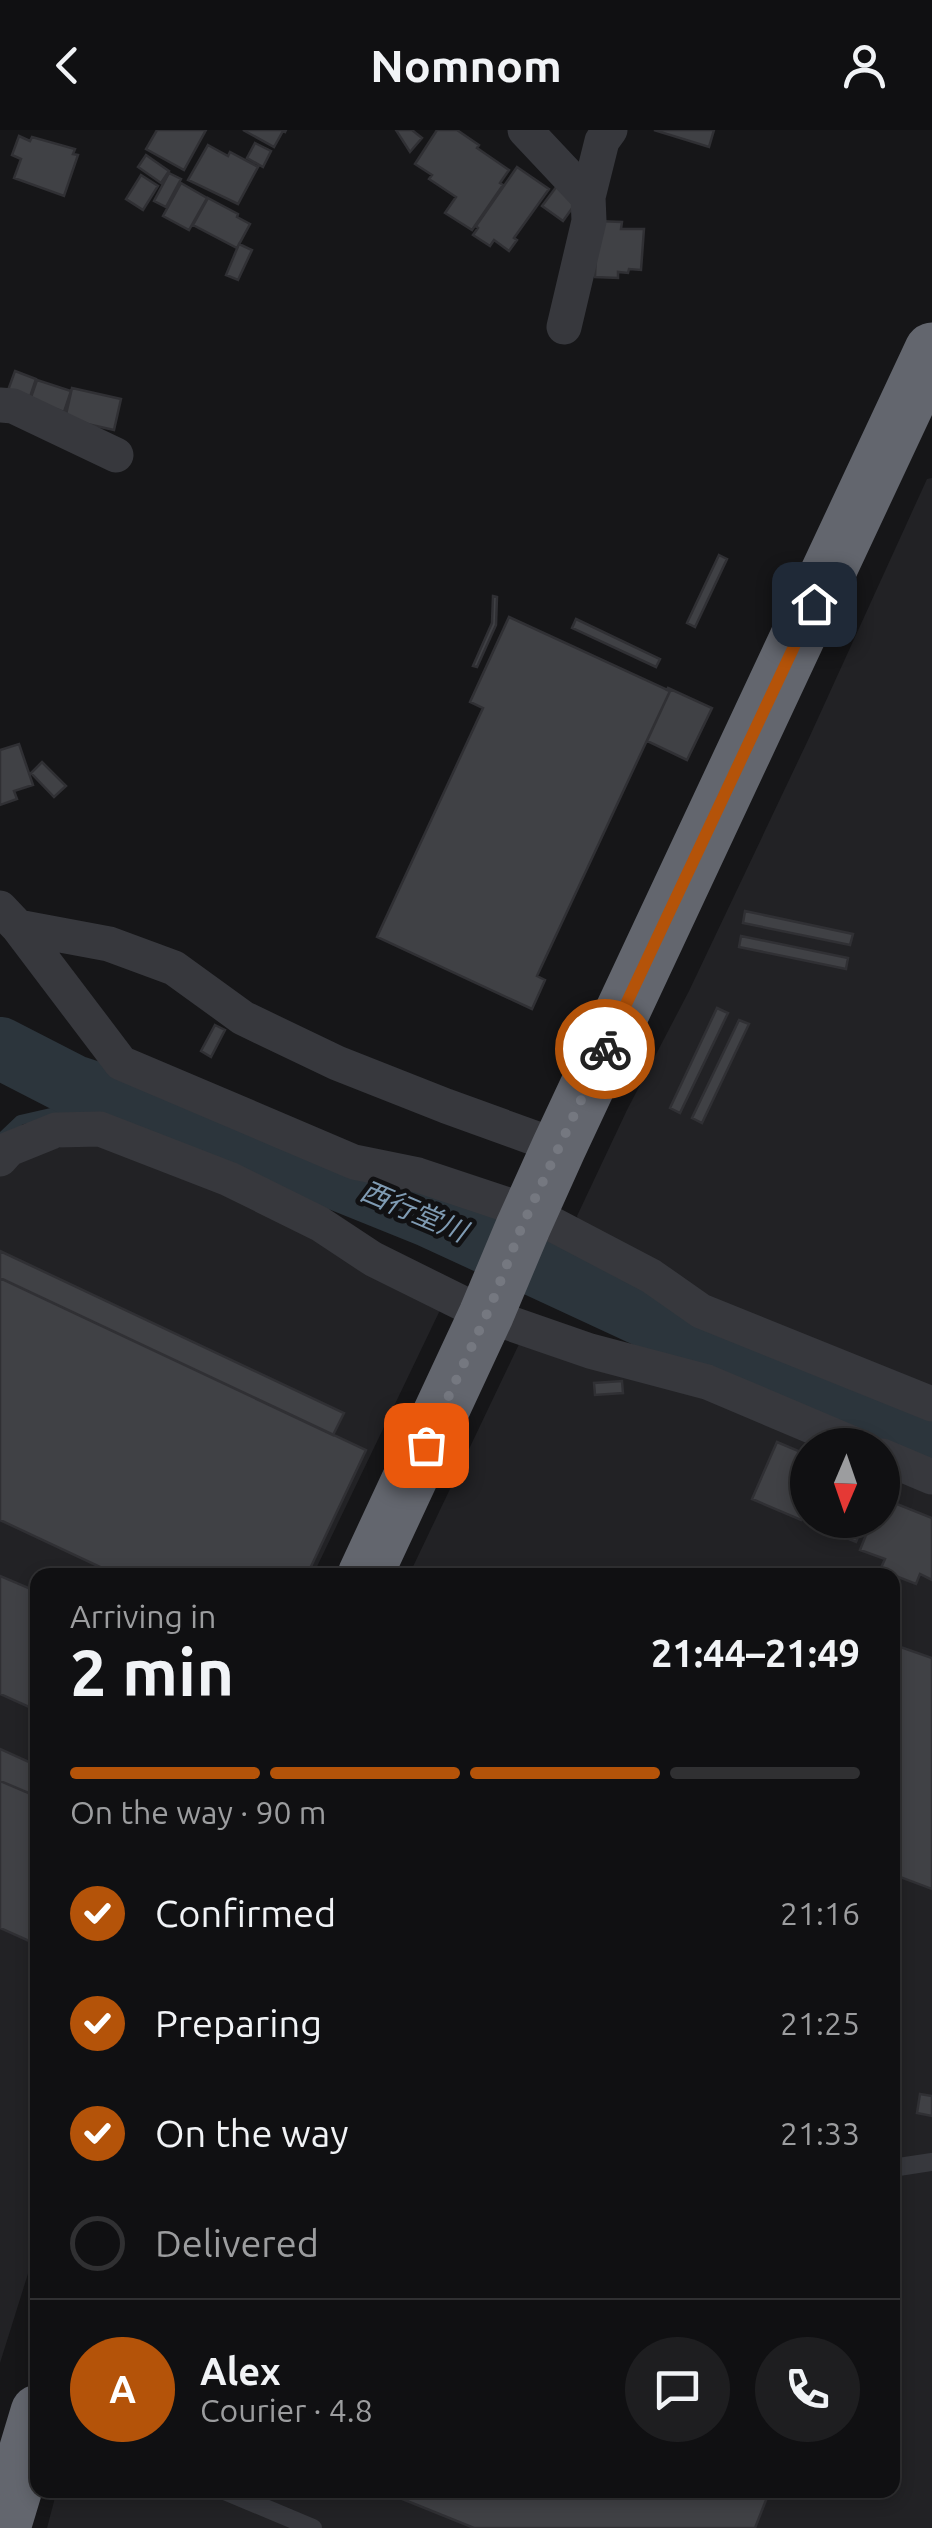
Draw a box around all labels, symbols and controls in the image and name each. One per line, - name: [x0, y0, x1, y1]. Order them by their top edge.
- icon: back: [40, 38, 95, 93]
- icon: person: [837, 38, 892, 93]
- text: Nomnom: [370, 40, 562, 91]
- pin: [772, 562, 857, 647]
- icon: home: [787, 577, 842, 632]
- courier: [555, 999, 655, 1099]
- icon: bike: [578, 1022, 633, 1077]
- water label: 西行堂川: [357, 1174, 475, 1248]
- pin: [384, 1403, 469, 1488]
- icon: bag: [399, 1418, 454, 1473]
- north arrow: [790, 1428, 900, 1538]
- map controls: [790, 1428, 900, 1538]
- text: Arriving in: [70, 1598, 216, 1634]
- text: 21:44–21:49: [651, 1632, 860, 1674]
- text: 2 min: [70, 1635, 234, 1708]
- text: On the way · 90 m: [70, 1794, 326, 1830]
- icon: check: [70, 1886, 125, 1941]
- text: Confirmed: [155, 1892, 336, 1934]
- text: 21:16: [780, 1895, 860, 1931]
- icon: check: [70, 1996, 125, 2051]
- text: Preparing: [155, 2002, 322, 2044]
- text: 21:25: [780, 2005, 860, 2041]
- icon: check: [70, 2106, 125, 2161]
- text: On the way: [155, 2112, 348, 2154]
- text: 21:33: [780, 2115, 860, 2151]
- text: Delivered: [155, 2222, 319, 2264]
- button: chat: [625, 2337, 730, 2442]
- button: phone: [755, 2337, 860, 2442]
- text: Alex: [200, 2350, 281, 2392]
- text: A: [109, 2368, 136, 2410]
- text: Courier · 4.8: [200, 2392, 373, 2428]

